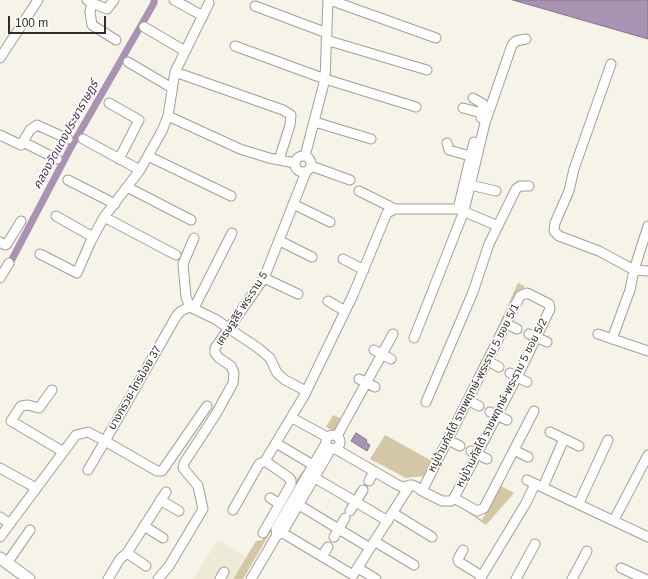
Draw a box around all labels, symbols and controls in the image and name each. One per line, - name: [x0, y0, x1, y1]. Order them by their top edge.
- scale bar: [10, 8, 108, 34]
- text: 100 m: [15, 16, 48, 30]
- water label: คลองวัดแดงประชาราษฎร์: [30, 78, 102, 192]
- street label: เศรษฐสิริ พระราม 5: [213, 269, 271, 349]
- street label: หมู่บ้านกัสโต้ ราชพฤกษ์-พระราม 5 ซอย 5/1: [426, 301, 522, 475]
- street label: หมู่บ้านกัสโต้ ราชพฤกษ์-พระราม 5 ซอย 5/2: [454, 316, 550, 490]
- street label: บางกรวย-ไทรน้อย 37: [106, 344, 164, 432]

